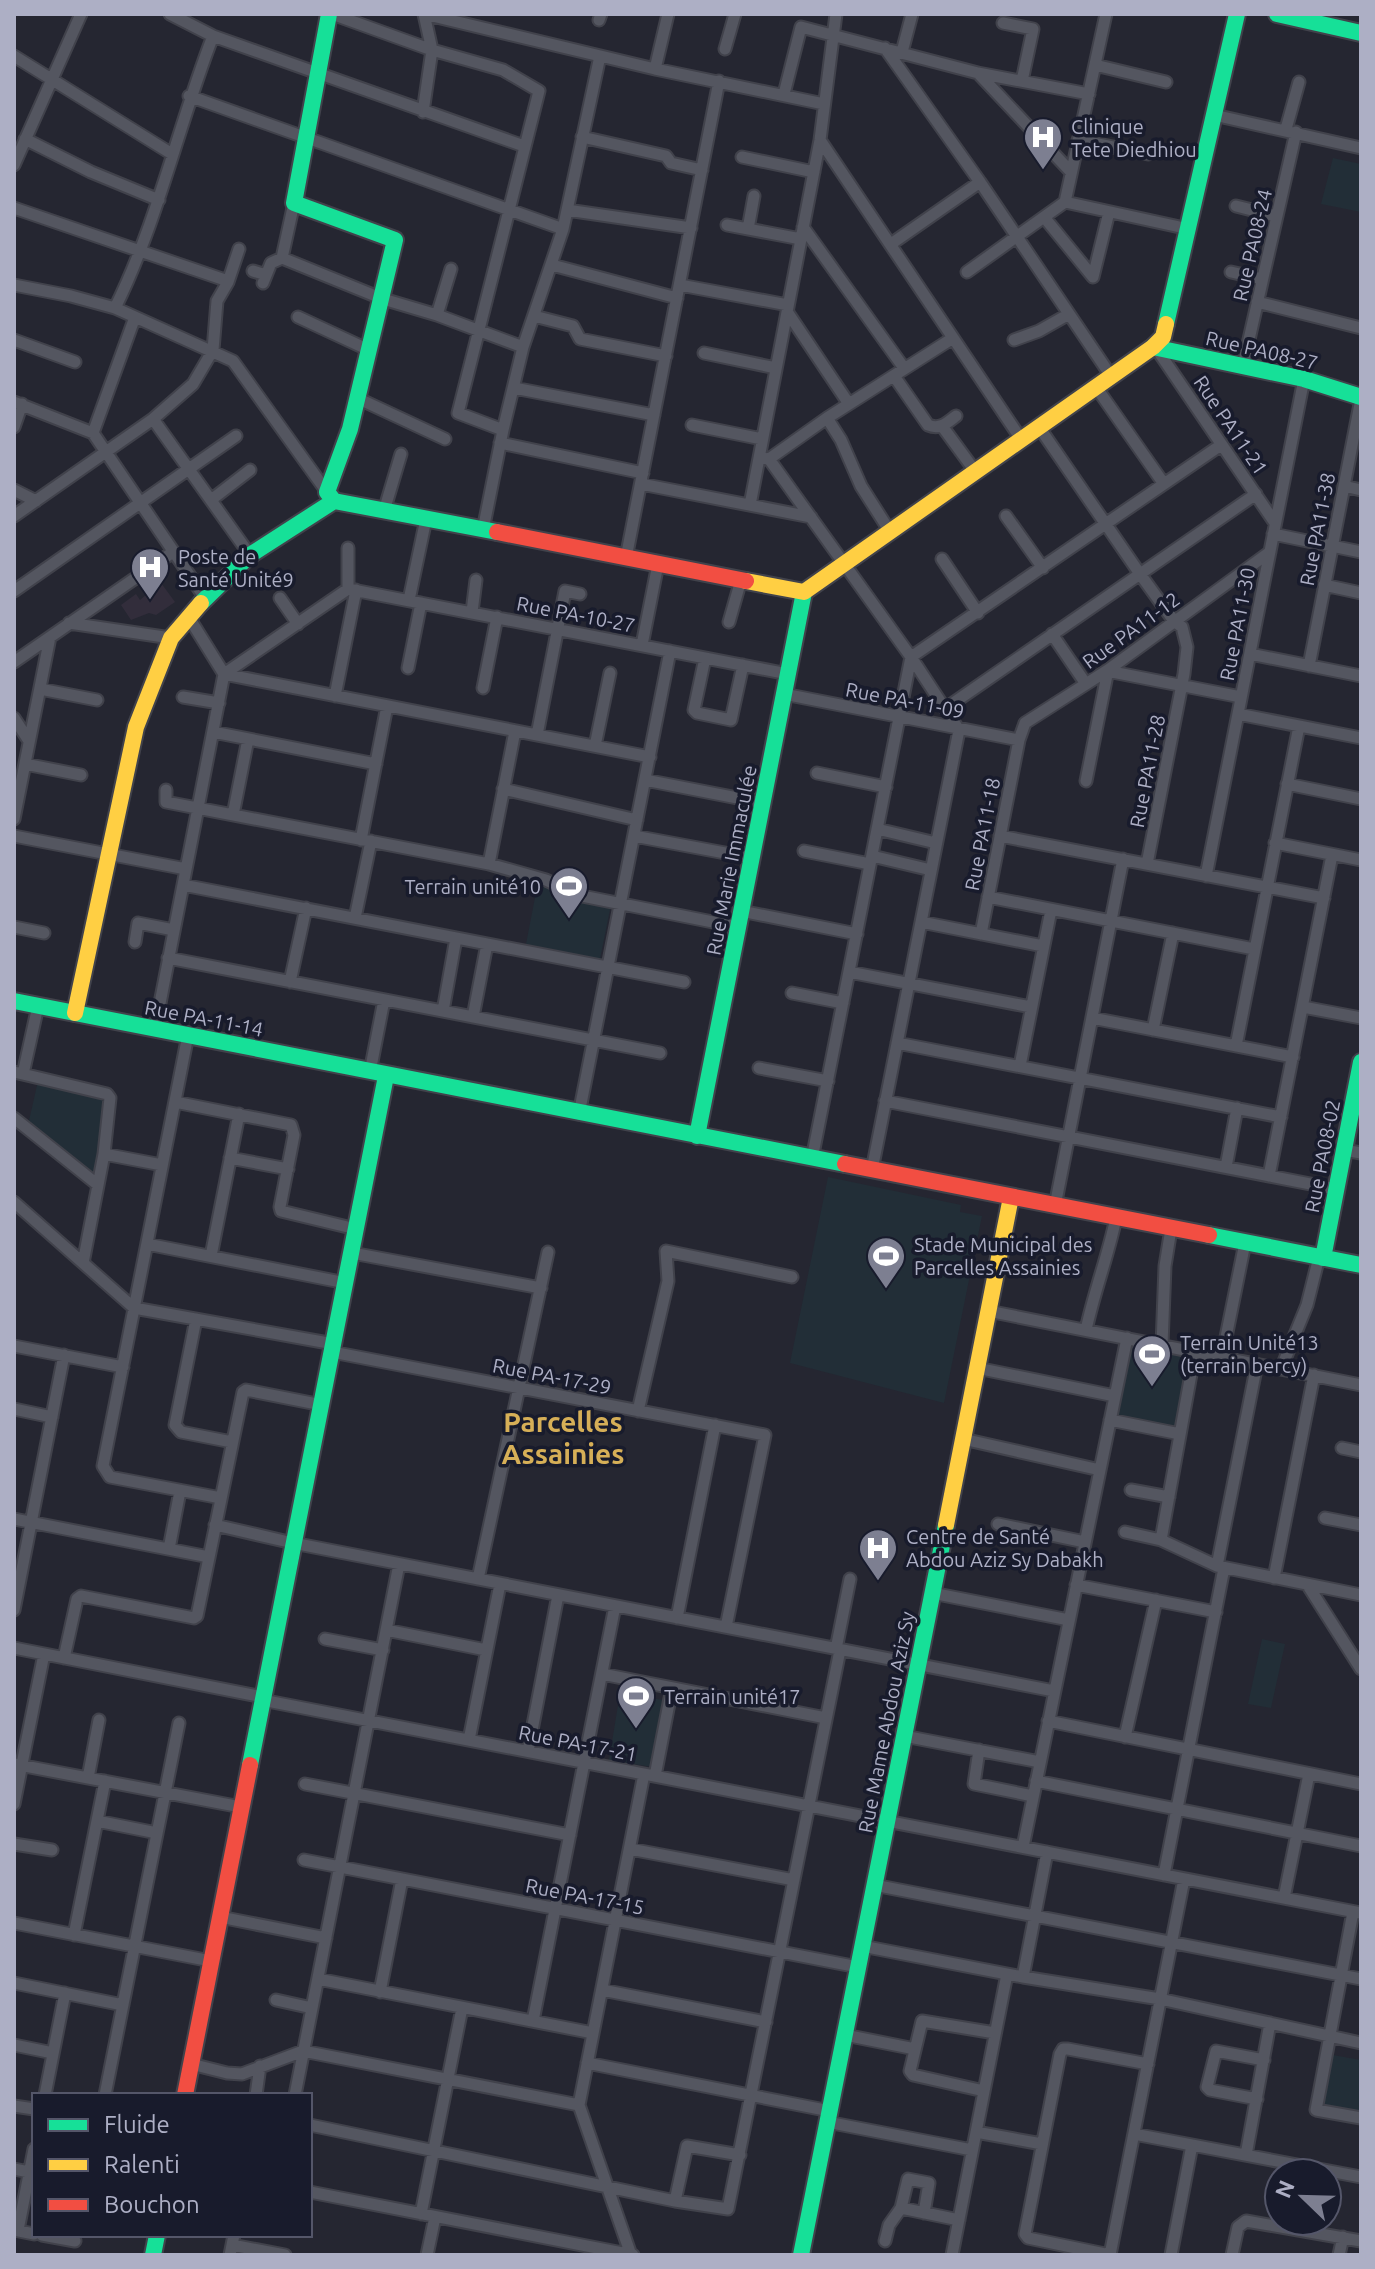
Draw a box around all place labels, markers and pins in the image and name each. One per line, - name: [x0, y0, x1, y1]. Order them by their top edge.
- place label: Clinique Tete Diedhiou: [1071, 115, 1197, 161]
- hospital icon: Clinique Tete Diedhiou: [1022, 116, 1064, 171]
- place label: Poste de Santé Unité9: [178, 545, 294, 591]
- hospital icon: Poste de Santé Unité9: [129, 546, 171, 601]
- sports icon: Terrain unité10: [548, 865, 590, 920]
- place label: Terrain unité10: [404, 875, 541, 898]
- place label: Stade Municipal des Parcelles Assainies: [914, 1233, 1092, 1279]
- sports icon: Stade Municipal des Parcelles Assainies: [865, 1235, 907, 1290]
- place label: Terrain Unité13 (terrain bercy): [1180, 1331, 1319, 1377]
- sports icon: Terrain Unité13 (terrain bercy): [1131, 1333, 1173, 1388]
- place label: Centre de Santé Abdou Aziz Sy Dabakh: [906, 1525, 1104, 1571]
- hospital icon: Centre de Santé Abdou Aziz Sy Dabakh: [857, 1527, 899, 1582]
- sports icon: Terrain unité17: [615, 1675, 657, 1730]
- place label: Terrain unité17: [664, 1685, 801, 1708]

